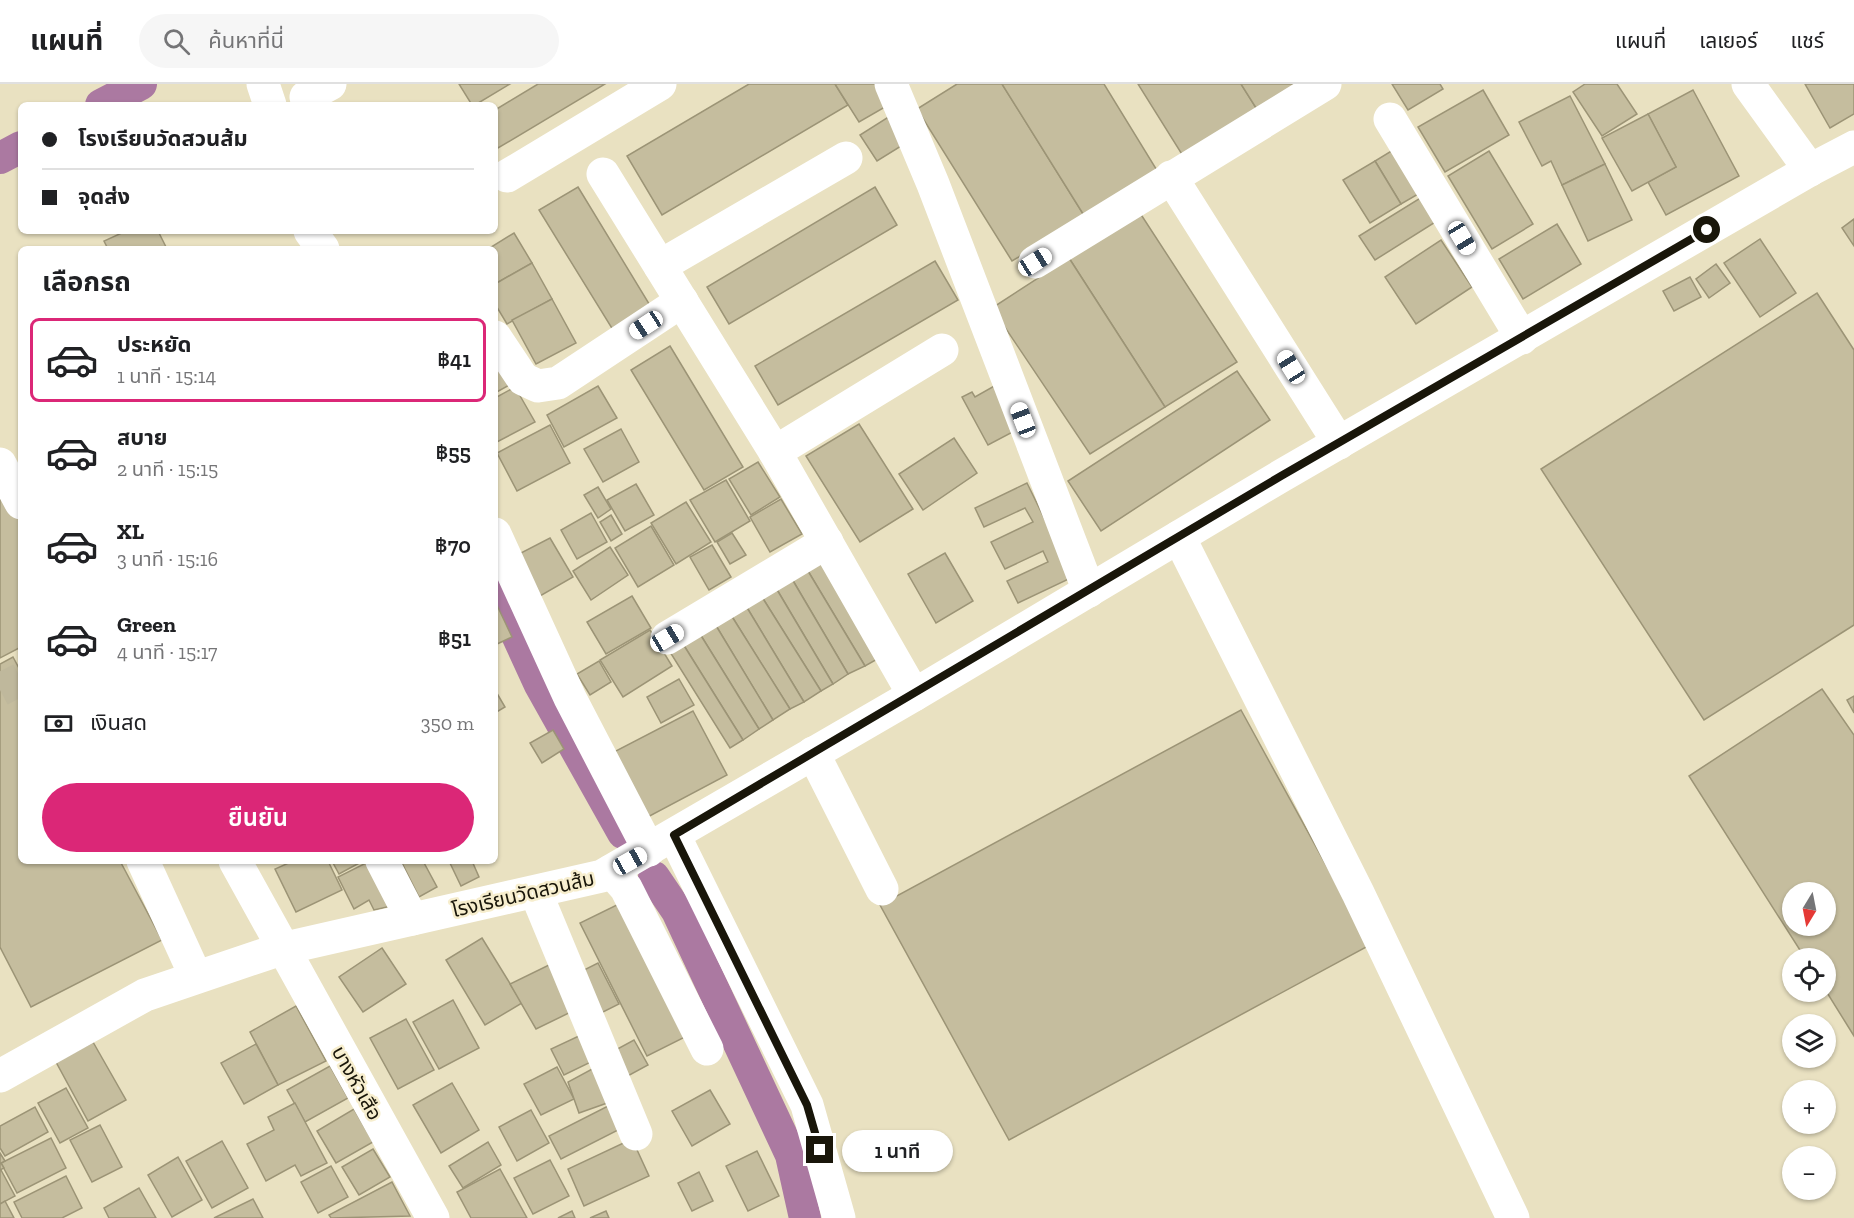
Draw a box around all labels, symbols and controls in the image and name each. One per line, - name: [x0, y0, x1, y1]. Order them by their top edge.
- search box: [139, 14, 559, 68]
- text: แผนที่: [30, 24, 103, 57]
- icon: search: [160, 25, 193, 58]
- text: ค้นหาที่นี่: [208, 27, 284, 54]
- text: แผนที่: [1615, 28, 1666, 53]
- text: เลเยอร์: [1699, 28, 1758, 53]
- text: แชร์: [1791, 28, 1824, 53]
- text: โรงเรียนวัดสวนส้ม: [78, 125, 248, 152]
- text: จุดส่ง: [78, 183, 130, 210]
- route start: [1693, 216, 1720, 243]
- car: [1445, 218, 1479, 258]
- car: [1015, 245, 1055, 279]
- text: เลือกรถ: [42, 266, 131, 298]
- car: [626, 308, 666, 342]
- text: ประหยัด: [117, 331, 192, 358]
- icon: car: [45, 333, 99, 387]
- text: ฿41: [437, 346, 471, 373]
- car: [1274, 347, 1308, 387]
- text: 1 นาที · 15:14: [117, 364, 216, 388]
- car: [1008, 400, 1038, 440]
- text: สบาย: [117, 424, 167, 451]
- icon: car: [45, 426, 99, 480]
- text: ฿55: [435, 439, 471, 466]
- text: 2 นาที · 15:15: [117, 457, 218, 481]
- text: XL: [117, 518, 144, 545]
- icon: car: [45, 519, 99, 573]
- text: ฿70: [435, 532, 471, 559]
- text: 3 นาที · 15:16: [117, 547, 218, 571]
- text: Green: [117, 611, 176, 638]
- icon: car: [45, 612, 99, 666]
- car: [647, 621, 687, 655]
- text: ฿51: [438, 625, 471, 652]
- text: 4 นาที · 15:17: [117, 640, 218, 664]
- icon: cash: [42, 707, 75, 740]
- text: เงินสด: [90, 709, 147, 736]
- text: 350 m: [421, 711, 474, 735]
- button: ยืนยัน: [42, 783, 474, 852]
- car: [610, 844, 650, 878]
- street label: โรงเรียนวัดสวนส้ม: [449, 866, 597, 922]
- north arrow: [1782, 882, 1836, 936]
- map controls: [1782, 882, 1836, 1200]
- button: locate: [1782, 948, 1836, 1002]
- button: layers: [1782, 1014, 1836, 1068]
- street label: บางหัวเสือ: [327, 1042, 387, 1124]
- button: +: [1782, 1080, 1836, 1134]
- callout: 1 นาที: [841, 1129, 952, 1171]
- route end: [806, 1136, 833, 1163]
- text: 1 นาที: [875, 1139, 920, 1163]
- button: −: [1782, 1146, 1836, 1200]

